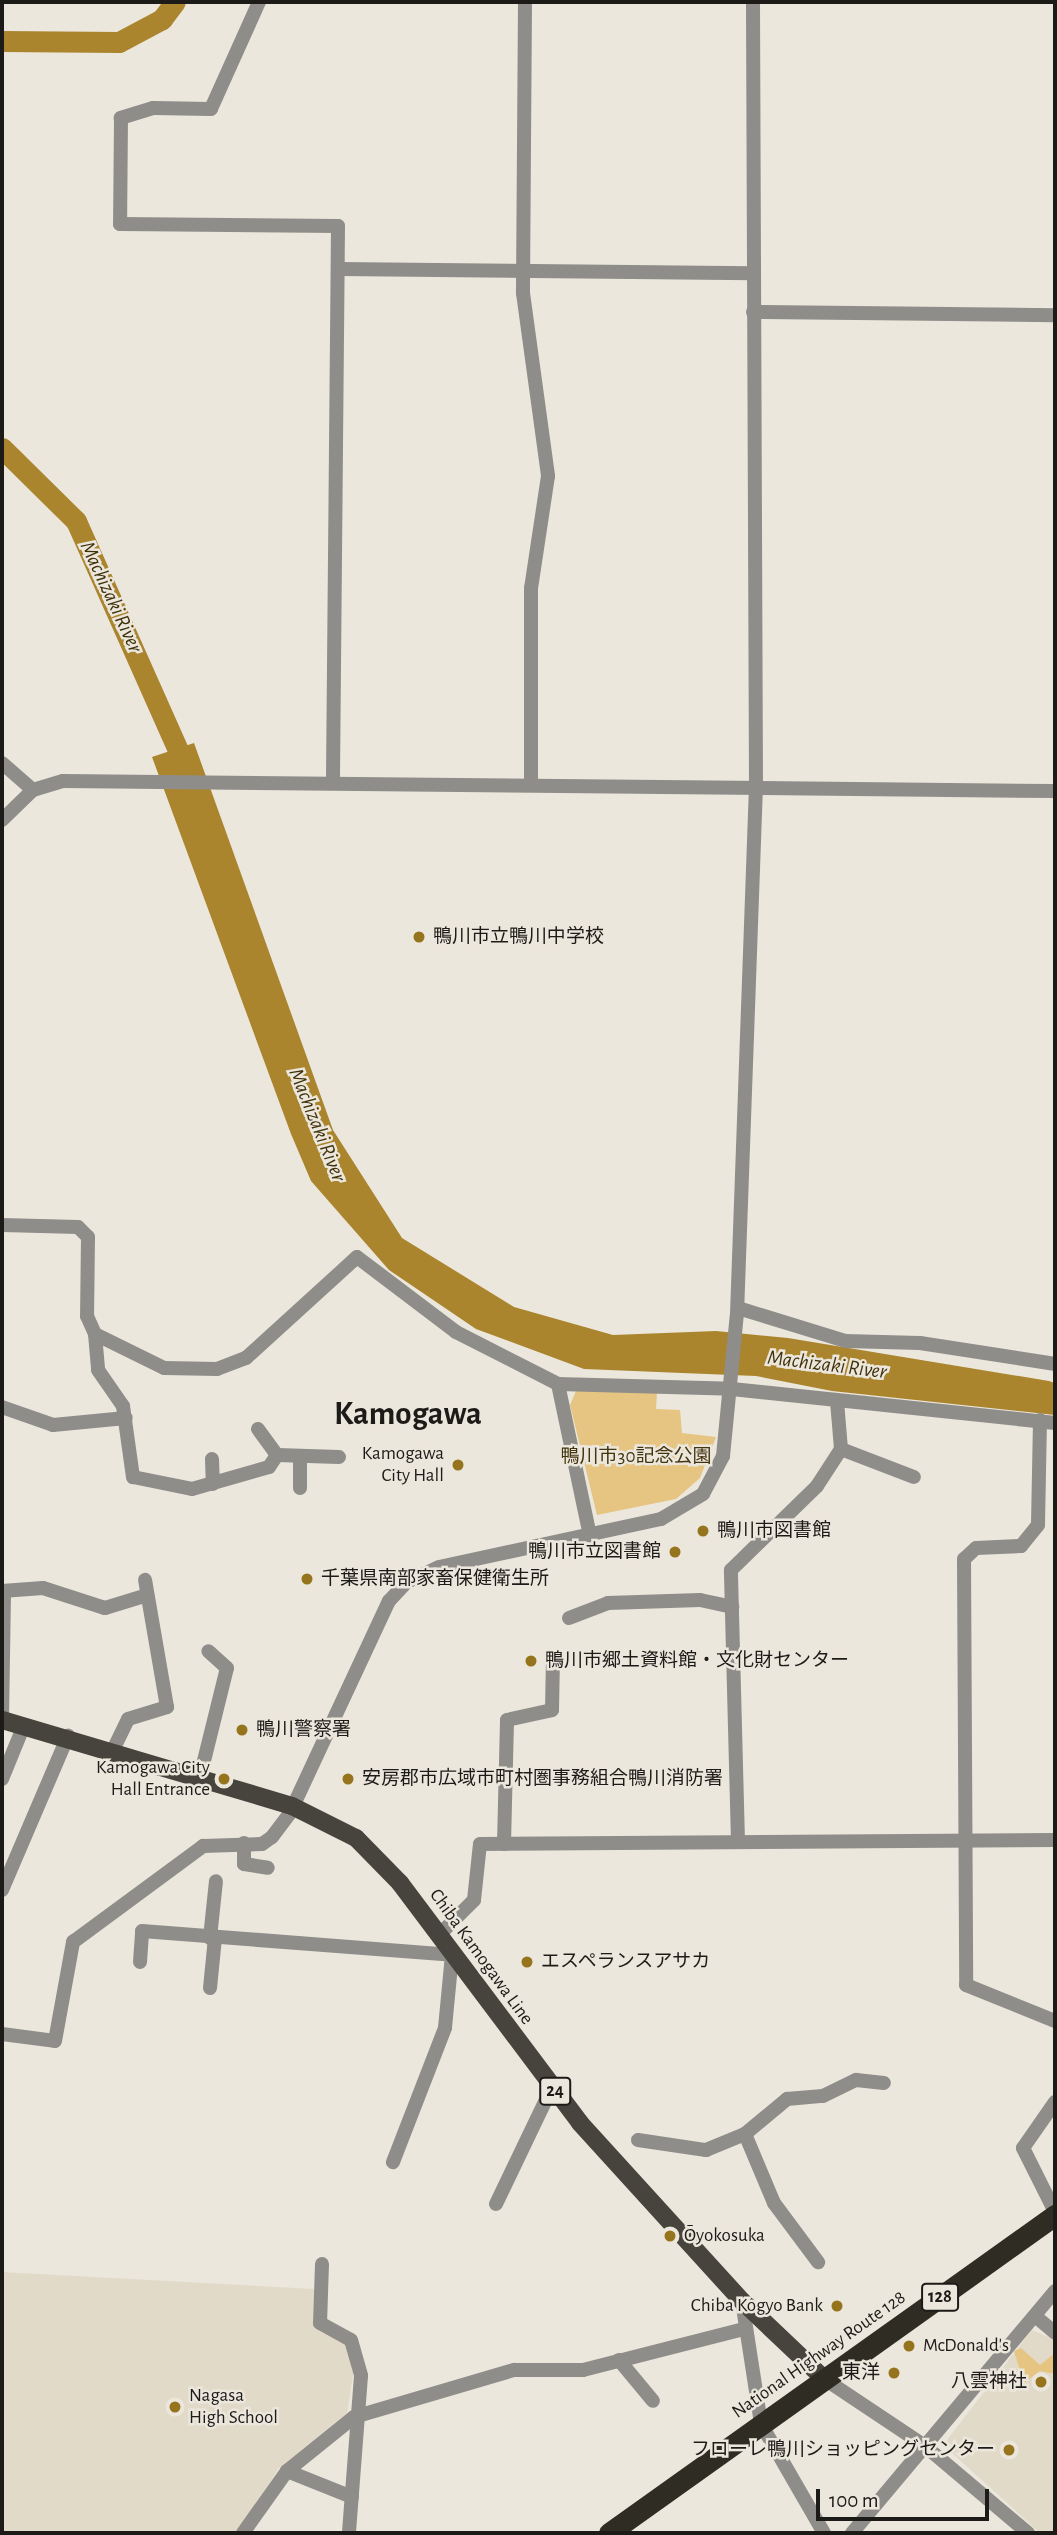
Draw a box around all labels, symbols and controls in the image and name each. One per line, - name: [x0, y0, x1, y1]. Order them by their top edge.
- water label: Machizaki River: [74, 537, 148, 657]
- place label: 鴨川市立鴨川中学校: [433, 926, 604, 948]
- marker: 鴨川市立鴨川中学校: [411, 929, 427, 945]
- water label: Machizaki River: [283, 1065, 351, 1185]
- water label: Machizaki River: [766, 1345, 888, 1385]
- district label: Kamogawa: [334, 1395, 482, 1435]
- place label: Kamogawa City Hall: [362, 1443, 444, 1487]
- park label: 鴨川市30記念公園: [561, 1446, 711, 1468]
- marker: Kamogawa City Hall: [450, 1457, 466, 1473]
- place label: 鴨川市図書館: [717, 1520, 831, 1542]
- marker: 鴨川市図書館: [695, 1523, 711, 1539]
- place label: 鴨川市立図書館: [528, 1541, 661, 1563]
- marker: 鴨川市立図書館: [667, 1544, 683, 1560]
- place label: 千葉県南部家畜保健衛生所: [321, 1568, 549, 1590]
- marker: 千葉県南部家畜保健衛生所: [299, 1571, 315, 1587]
- place label: 鴨川市郷土資料館・文化財センター: [545, 1650, 849, 1672]
- marker: 鴨川市郷土資料館・文化財センター: [523, 1653, 539, 1669]
- place label: 鴨川警察署: [256, 1719, 351, 1741]
- marker: 鴨川警察署: [234, 1722, 250, 1738]
- place label: Kamogawa City Hall Entrance: [96, 1757, 210, 1801]
- place label: 安房郡市広域市町村圏事務組合鴨川消防署: [362, 1768, 723, 1790]
- marker: Kamogawa City Hall Entrance: [216, 1771, 232, 1787]
- marker: 安房郡市広域市町村圏事務組合鴨川消防署: [340, 1771, 356, 1787]
- street label: Chiba Kamogawa Line: [424, 1885, 538, 2029]
- place label: エスペランスアサカ: [541, 1951, 712, 1973]
- marker: エスペランスアサカ: [519, 1954, 535, 1970]
- road number: 24: [538, 2076, 572, 2106]
- place label: Ōyokosuka: [684, 2225, 765, 2247]
- marker: Ōyokosuka: [662, 2228, 678, 2244]
- road number: 128: [921, 2283, 959, 2312]
- street label: National Highway Route 128: [728, 2286, 910, 2424]
- place label: Chiba Kogyo Bank: [691, 2295, 823, 2317]
- marker: Chiba Kogyo Bank: [829, 2298, 845, 2314]
- place label: McDonald's: [923, 2335, 1009, 2357]
- marker: McDonald's: [901, 2338, 917, 2354]
- place label: 東洋: [842, 2362, 880, 2384]
- marker: 東洋: [886, 2365, 902, 2381]
- place label: 八雲神社: [951, 2371, 1027, 2393]
- marker: 八雲神社: [1033, 2374, 1049, 2390]
- place label: Nagasa High School: [189, 2385, 278, 2429]
- marker: Nagasa High School: [167, 2399, 183, 2415]
- place label: フローレ鴨川ショッピングセンター: [691, 2439, 995, 2461]
- marker: フローレ鴨川ショッピングセンター: [1001, 2442, 1017, 2458]
- scale bar: [819, 2476, 992, 2520]
- text: 100 m: [829, 2490, 879, 2511]

